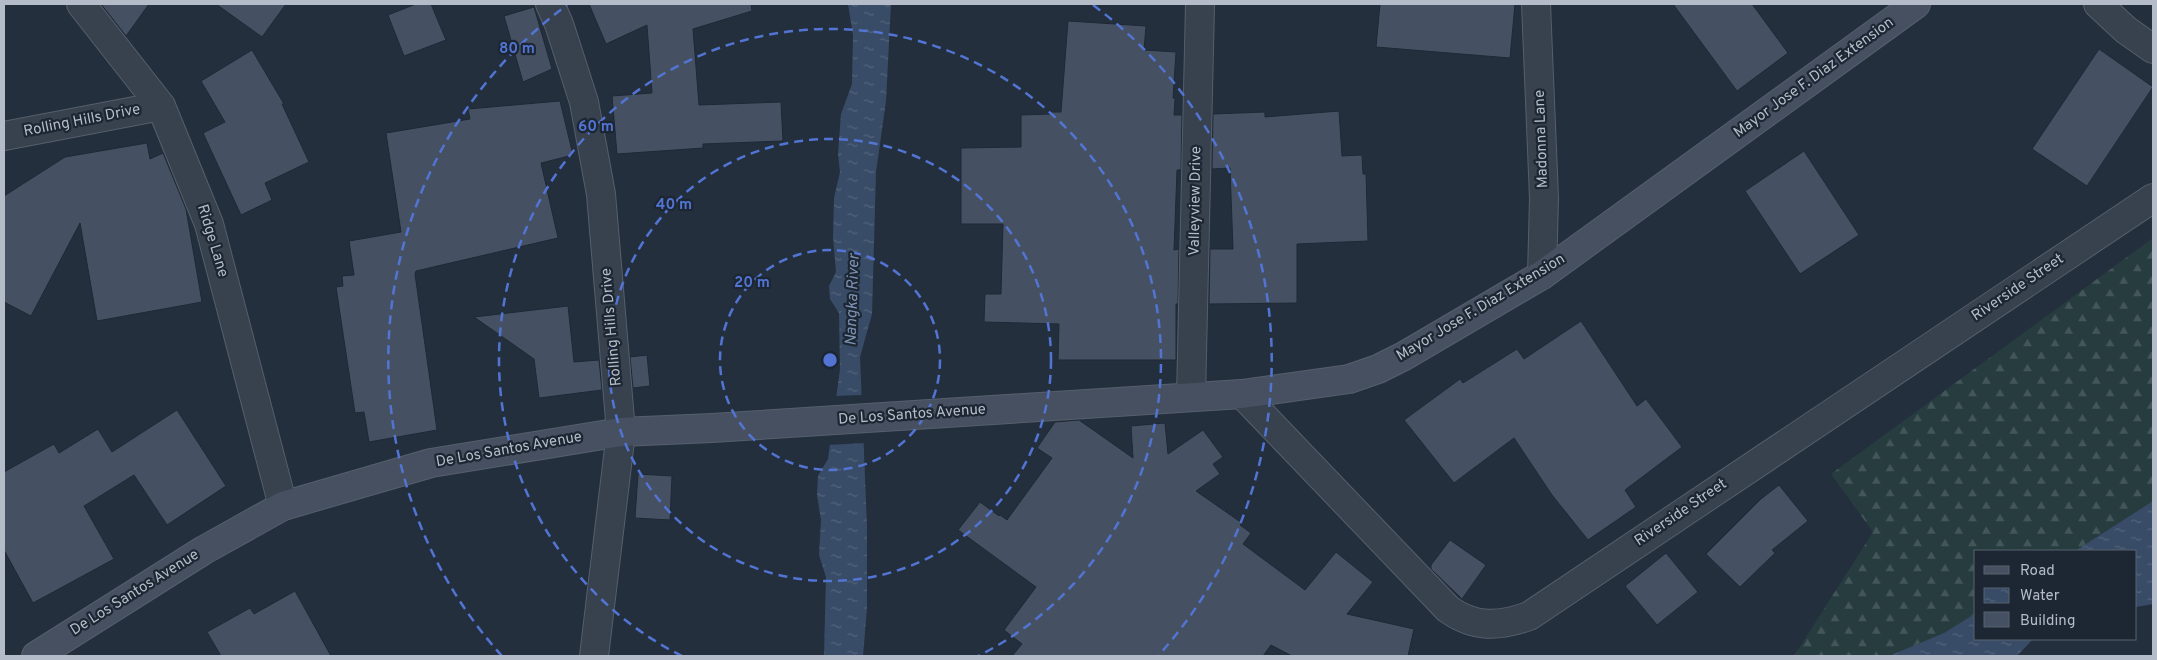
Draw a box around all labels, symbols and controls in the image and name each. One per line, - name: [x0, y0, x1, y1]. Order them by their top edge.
- street label: Mayor Jose F. Diaz Extension: [1730, 14, 1898, 142]
- text: 80 m: [499, 40, 535, 59]
- street label: Madonna Lane: [1531, 90, 1553, 188]
- street label: Rolling Hills Drive: [22, 100, 142, 142]
- text: 60 m: [578, 118, 614, 137]
- street label: Valleyview Drive: [1186, 146, 1206, 256]
- text: 40 m: [656, 196, 692, 215]
- street label: Ridge Lane: [192, 202, 232, 280]
- street label: Mayor Jose F. Diaz Extension: [1393, 250, 1569, 366]
- street label: Riverside Street: [1968, 250, 2068, 326]
- water label: Nangka River: [841, 252, 865, 346]
- street label: Rolling Hills Drive: [597, 267, 627, 387]
- text: 20 m: [734, 274, 770, 293]
- centre of rings: [821, 351, 839, 369]
- street label: De Los Santos Avenue: [838, 400, 986, 430]
- street label: De Los Santos Avenue: [434, 428, 584, 472]
- street label: Riverside Street: [1631, 475, 1731, 551]
- street label: De Los Santos Avenue: [67, 546, 203, 640]
- legend: [1974, 550, 2137, 640]
- text: Road: [2020, 562, 2055, 581]
- text: Water: [2020, 587, 2060, 606]
- text: Building: [2020, 612, 2075, 631]

